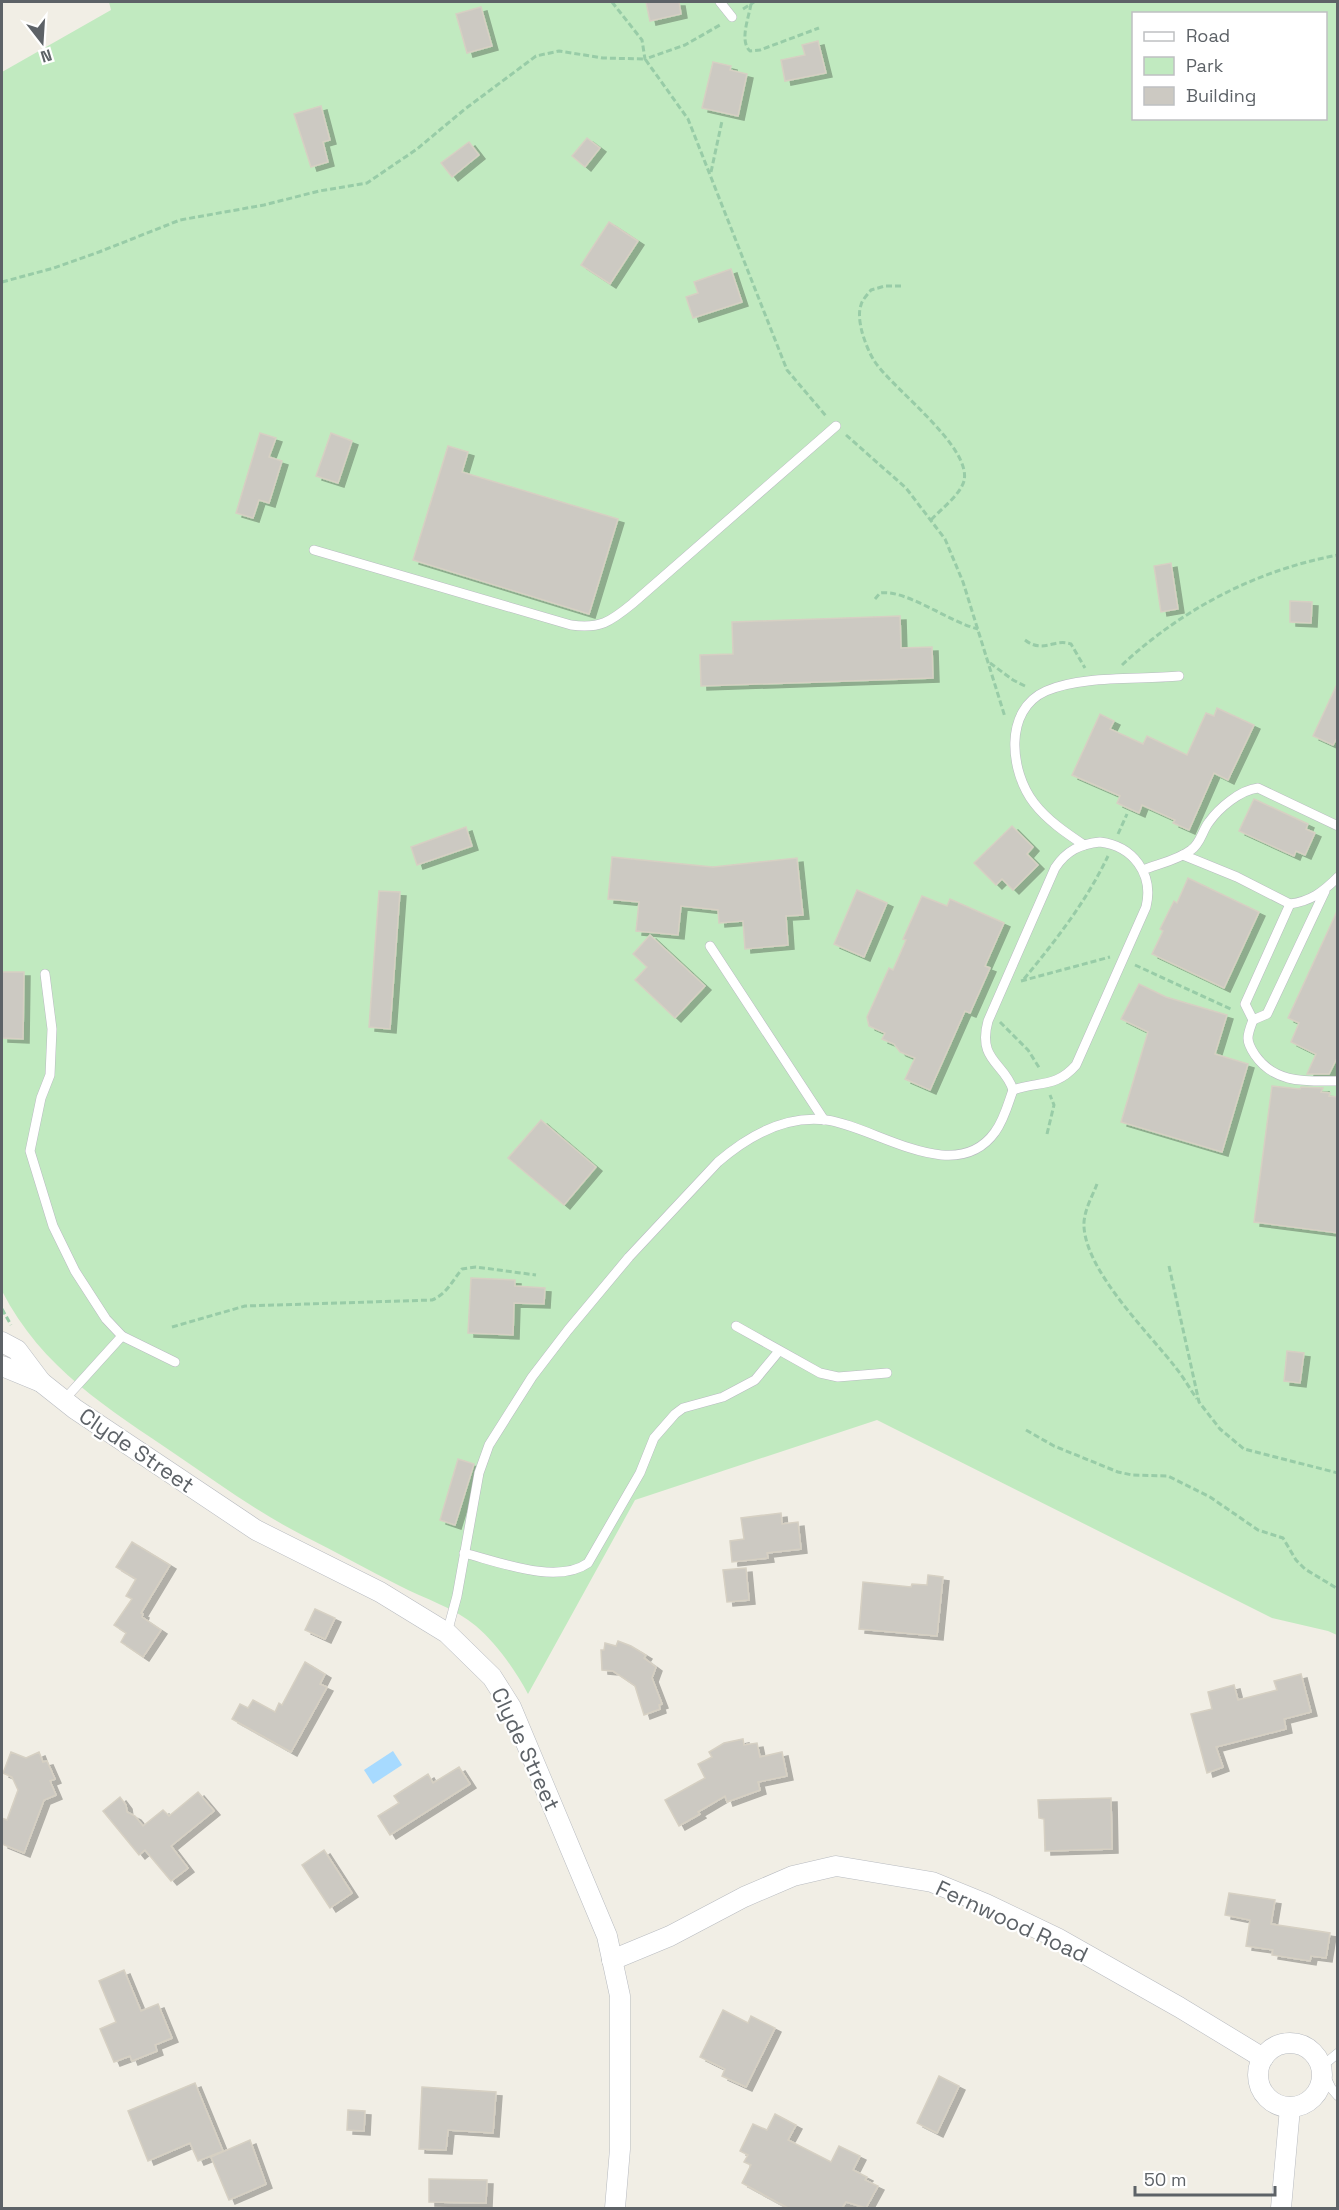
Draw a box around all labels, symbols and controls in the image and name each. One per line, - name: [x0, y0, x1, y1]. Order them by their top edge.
- north arrow: [12, 12, 72, 72]
- legend: [1132, 12, 1327, 120]
- text: Road: [1186, 24, 1230, 47]
- text: N: [38, 44, 54, 67]
- text: Park: [1186, 54, 1224, 77]
- text: Building: [1186, 84, 1256, 107]
- street label: Clyde Street: [74, 1401, 200, 1499]
- street label: Clyde Street: [485, 1683, 567, 1815]
- street label: Fernwood Road: [931, 1873, 1093, 1969]
- scale bar: [1135, 2159, 1274, 2197]
- text: 50 m: [1144, 2168, 1186, 2191]

